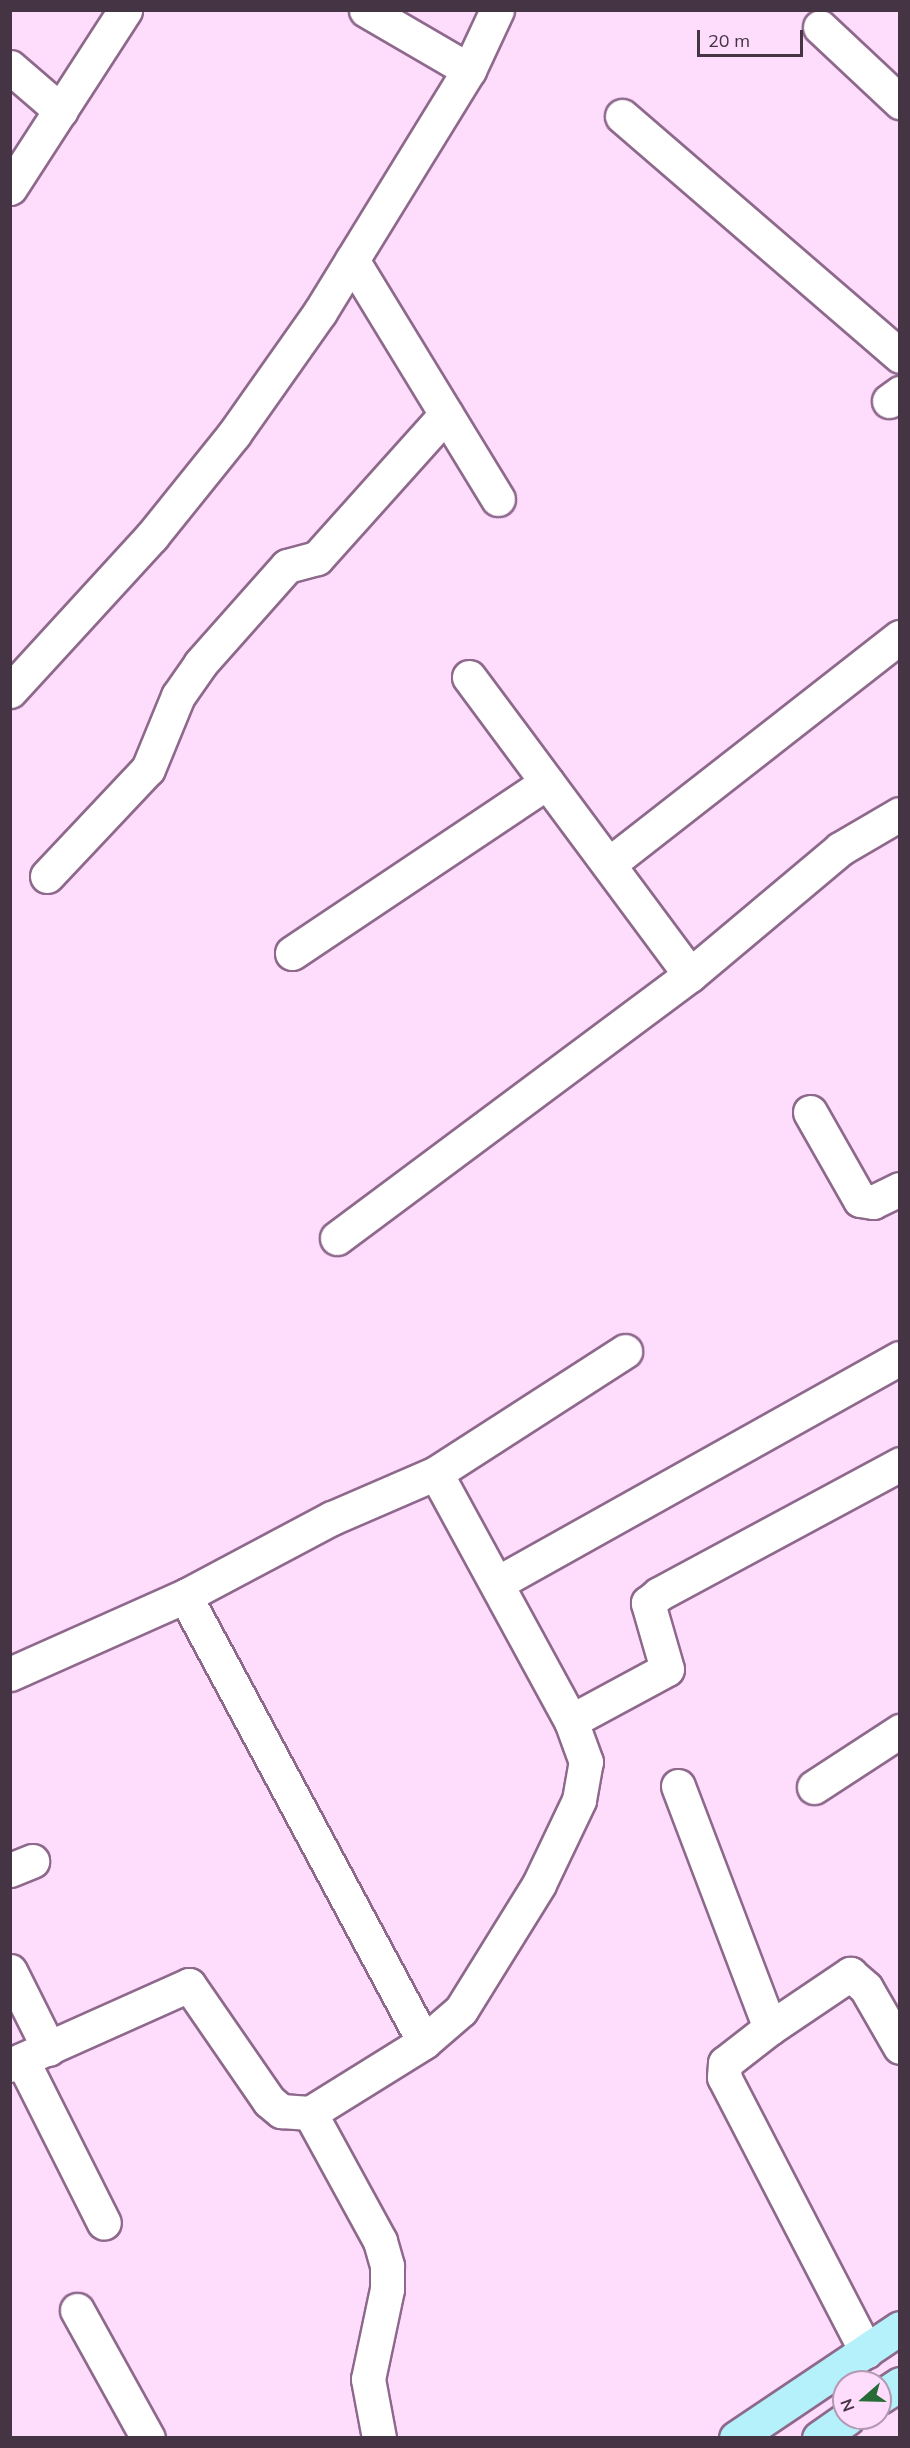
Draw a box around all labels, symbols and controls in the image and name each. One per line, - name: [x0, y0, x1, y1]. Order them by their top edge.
- scale bar: [700, 18, 806, 56]
- text: 20 m: [708, 29, 750, 52]
- north arrow: [832, 2370, 892, 2430]
- text: N: [835, 2396, 858, 2415]

